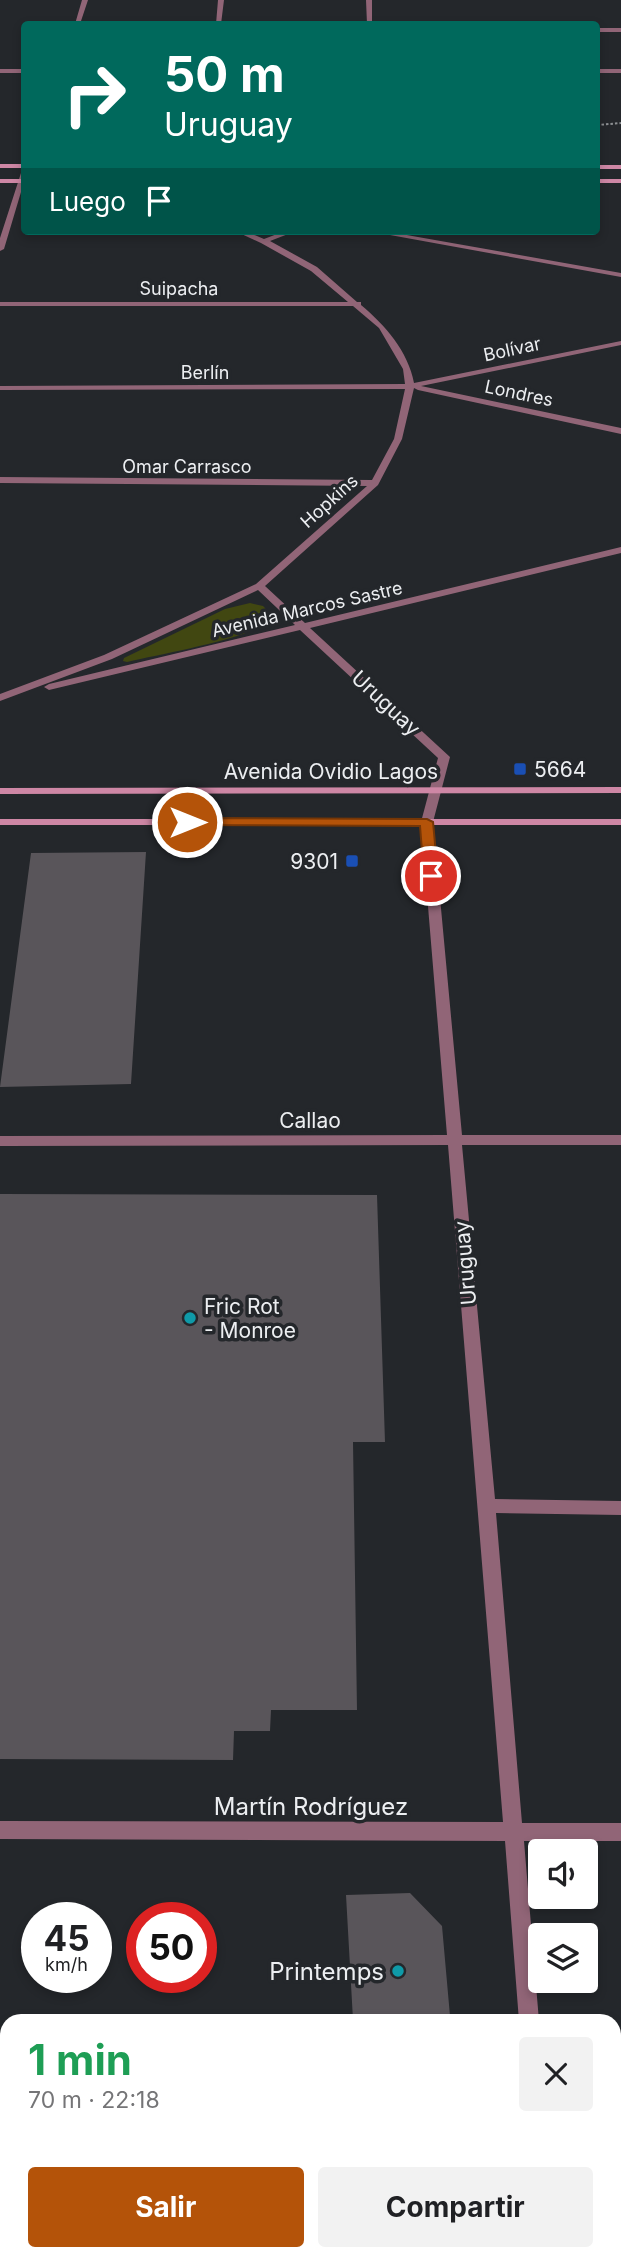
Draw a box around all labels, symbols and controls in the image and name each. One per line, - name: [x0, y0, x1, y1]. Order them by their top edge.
- text: 50 m: [164, 45, 285, 104]
- icon: right: [49, 49, 140, 140]
- text: Uruguay: [164, 105, 293, 144]
- icon: arrive: [140, 182, 178, 220]
- text: Luego: [49, 186, 126, 217]
- street label: Suipacha: [140, 278, 218, 299]
- street label: Bolívar: [481, 333, 543, 365]
- street label: Berlín: [181, 362, 229, 383]
- street label: Londres: [483, 376, 555, 410]
- street label: Omar Carrasco: [122, 456, 252, 477]
- street label: Hopkins: [296, 470, 362, 532]
- street label: Avenida Marcos Sastre: [210, 577, 404, 641]
- street label: Uruguay: [347, 665, 426, 741]
- place label: 5664: [534, 757, 586, 782]
- street label: Avenida Ovidio Lagos: [224, 759, 438, 784]
- marker: 5664: [512, 761, 528, 777]
- position arrow: [150, 785, 224, 859]
- pin: [401, 846, 461, 906]
- place label: 9301: [290, 849, 338, 874]
- marker: 9301: [344, 853, 360, 869]
- icon: arrive: [412, 857, 450, 895]
- street label: Callao: [279, 1108, 341, 1133]
- street label: Uruguay: [449, 1220, 481, 1306]
- place label: Fric Rot - Monroe: [204, 1294, 296, 1343]
- marker: Fric Rot - Monroe: [182, 1310, 198, 1326]
- street label: Martín Rodríguez: [214, 1792, 408, 1821]
- map controls: [528, 1839, 598, 1993]
- button: sound: [528, 1839, 598, 1909]
- speed limit sign: 50: [126, 1902, 217, 1993]
- text: 45: [43, 1917, 90, 1959]
- button: layers: [528, 1923, 598, 1993]
- text: km/h: [45, 1954, 88, 1975]
- place label: Printemps: [269, 1957, 384, 1986]
- marker: Printemps: [390, 1963, 406, 1979]
- text: 1 min: [28, 2034, 132, 2085]
- button: close: [519, 2037, 593, 2111]
- text: 70 m · 22:18: [28, 2086, 160, 2114]
- button: Salir: [28, 2167, 304, 2247]
- button: Compartir: [318, 2167, 593, 2247]

